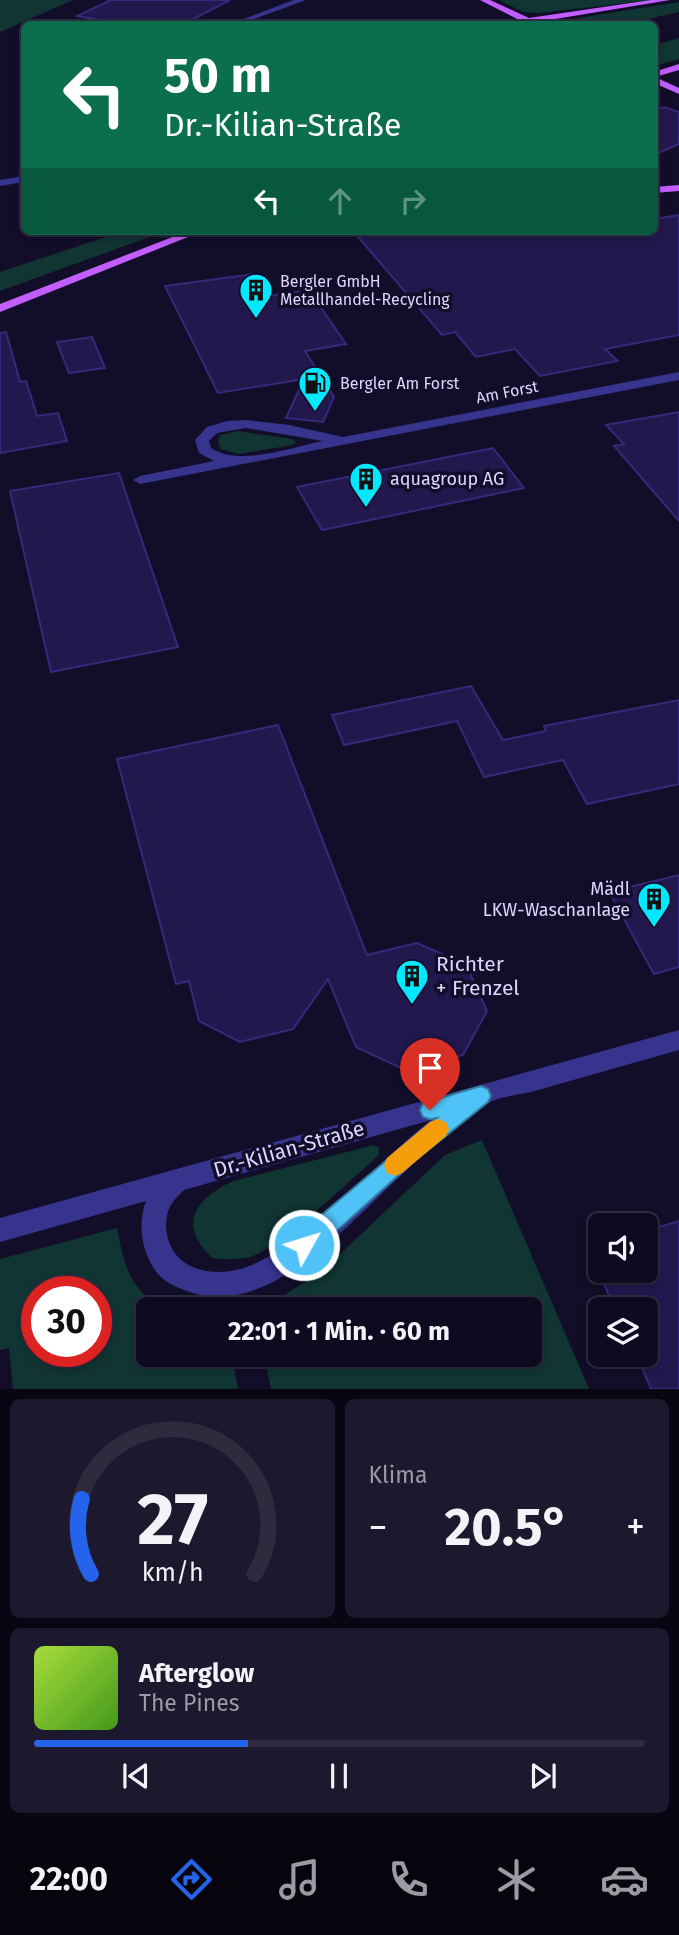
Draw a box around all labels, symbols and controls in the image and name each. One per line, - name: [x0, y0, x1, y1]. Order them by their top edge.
- text: 50 m: [164, 46, 272, 105]
- icon: left: [49, 49, 140, 140]
- text: Dr.-Kilian-Straße: [164, 106, 401, 144]
- icon: left: [248, 182, 286, 220]
- icon: ahead: [321, 182, 359, 220]
- icon: right: [394, 182, 432, 220]
- building icon: Bergler GmbH Metallhandel-Recycling: [237, 271, 275, 320]
- place label: Bergler GmbH Metallhandel-Recycling: [280, 272, 450, 309]
- fuel station icon: Bergler Am Forst: [296, 364, 334, 413]
- place label: Bergler Am Forst: [340, 374, 460, 393]
- street label: Am Forst: [474, 377, 540, 407]
- building icon: aquagroup AG: [347, 460, 385, 509]
- place label: aquagroup AG: [390, 468, 504, 490]
- place label: Mädl LKW-Waschanlage: [483, 878, 630, 921]
- building icon: Mädl LKW-Waschanlage: [635, 880, 673, 929]
- place label: Richter + Frenzel: [436, 951, 519, 1001]
- building icon: Richter + Frenzel: [393, 957, 431, 1006]
- pin: [400, 1038, 460, 1110]
- icon: arrive: [411, 1049, 449, 1087]
- street label: Dr.-Kilian-Straße: [211, 1115, 367, 1183]
- position arrow: [267, 1208, 341, 1282]
- map controls: [588, 1213, 658, 1367]
- button: sound: [588, 1213, 658, 1283]
- speed limit sign: 30: [21, 1276, 112, 1367]
- button: layers: [588, 1297, 658, 1367]
- text: 22:01 · 1 Min. · 60 m: [228, 1316, 450, 1347]
- text: Klima: [369, 1461, 428, 1489]
- text: 27: [137, 1477, 208, 1564]
- text: 20.5°: [444, 1496, 569, 1559]
- text: −: [369, 1504, 388, 1550]
- text: +: [626, 1504, 645, 1550]
- text: km/h: [141, 1558, 203, 1588]
- text: Afterglow: [139, 1658, 254, 1689]
- text: The Pines: [139, 1689, 240, 1717]
- icon: previous: [117, 1757, 155, 1795]
- icon: pause: [320, 1757, 358, 1795]
- icon: next: [524, 1757, 562, 1795]
- icon: directions: [167, 1855, 216, 1904]
- icon: music: [275, 1855, 324, 1904]
- icon: phone: [384, 1855, 433, 1904]
- icon: climate: [492, 1855, 541, 1904]
- icon: car: [600, 1855, 649, 1904]
- text: 22:00: [30, 1860, 108, 1898]

